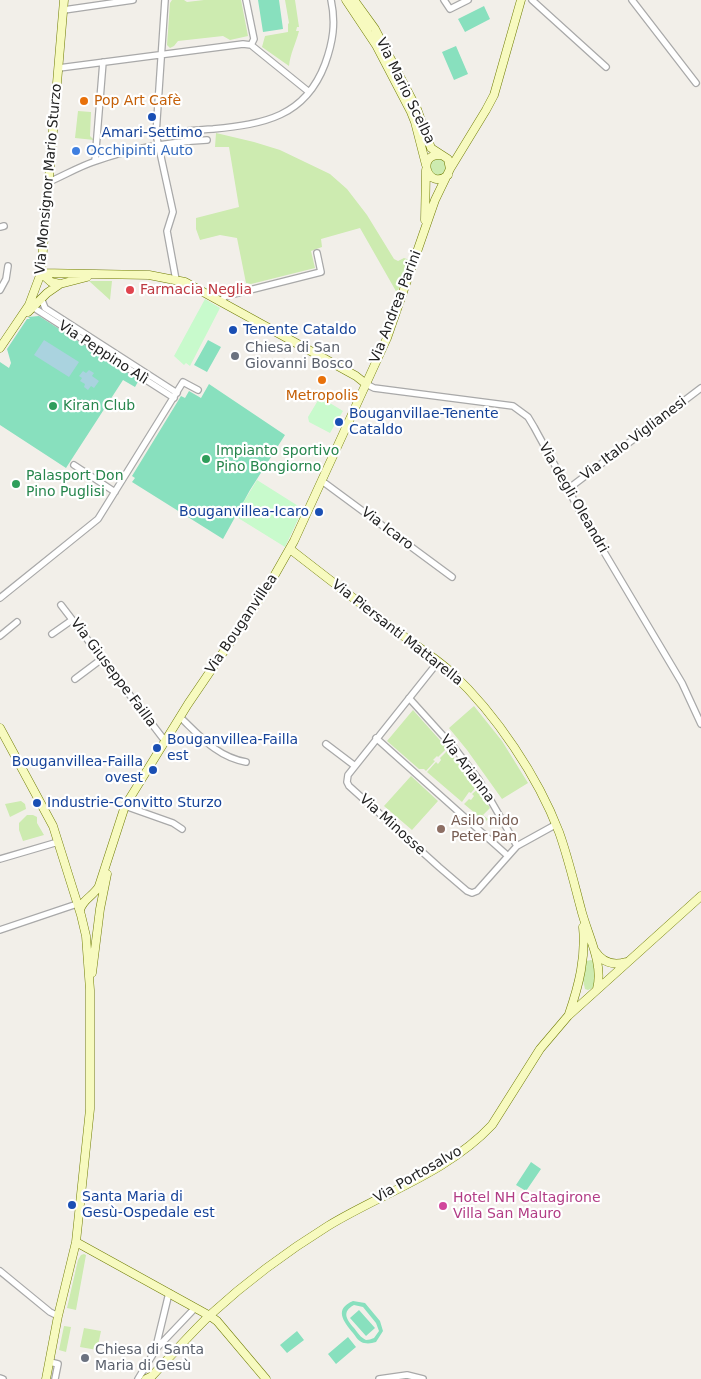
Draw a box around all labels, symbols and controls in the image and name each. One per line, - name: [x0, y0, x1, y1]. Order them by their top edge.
- street label: Via Mario Scelba: [372, 35, 438, 147]
- street label: Via Monsignor Mario Sturzo: [32, 83, 66, 275]
- place label: Pop Art Cafè: [94, 93, 181, 109]
- marker: Pop Art Cafè: [78, 95, 90, 107]
- marker: Amari-Settimo: [146, 111, 158, 123]
- place label: Amari-Settimo: [101, 125, 203, 141]
- place label: Occhipinti Auto: [86, 143, 193, 159]
- marker: Occhipinti Auto: [70, 145, 82, 157]
- street label: Via Andrea Parini: [367, 248, 425, 366]
- place label: Farmacia Neglia: [140, 282, 252, 298]
- marker: Farmacia Neglia: [124, 284, 136, 296]
- street label: Via Peppino Alì: [55, 318, 151, 388]
- place label: Tenente Cataldo: [243, 322, 356, 338]
- marker: Tenente Cataldo: [227, 324, 239, 336]
- place label: Chiesa di San Giovanni Bosco: [245, 340, 353, 372]
- marker: Chiesa di San Giovanni Bosco: [229, 350, 241, 362]
- marker: Metropolis: [316, 374, 328, 386]
- place label: Metropolis: [286, 388, 358, 404]
- street label: Via Italo Viglianesi: [578, 394, 690, 484]
- place label: Kiran Club: [63, 398, 135, 414]
- marker: Kiran Club: [47, 400, 59, 412]
- place label: Bouganvillae-Tenente Cataldo: [349, 406, 499, 438]
- marker: Bouganvillae-Tenente Cataldo: [333, 416, 345, 428]
- street label: Via degli Oleandri: [535, 440, 611, 556]
- place label: Impianto sportivo Pino Bongiorno: [216, 443, 339, 476]
- marker: Impianto sportivo Pino Bongiorno: [200, 453, 212, 465]
- place label: Palasport Don Pino Puglisi: [26, 468, 124, 501]
- marker: Palasport Don Pino Puglisi: [10, 478, 22, 490]
- place label: Bouganvillea-Icaro: [179, 504, 309, 520]
- street label: Via Icaro: [358, 504, 416, 554]
- marker: Bouganvillea-Icaro: [313, 506, 325, 518]
- street label: Via Bouganvillea: [202, 571, 282, 677]
- street label: Via Piersanti Mattarella: [328, 577, 466, 689]
- street label: Via Giuseppe Failla: [67, 615, 159, 731]
- place label: Bouganvillea-Failla est: [167, 732, 298, 764]
- street label: Via Arianna: [436, 732, 498, 806]
- marker: Bouganvillea-Failla est: [151, 742, 163, 754]
- place label: Bouganvillea-Failla ovest: [12, 754, 143, 786]
- marker: Bouganvillea-Failla ovest: [147, 764, 159, 776]
- street label: Via Minosse: [356, 791, 428, 859]
- place label: Industrie-Convitto Sturzo: [47, 795, 222, 811]
- marker: Industrie-Convitto Sturzo: [31, 797, 43, 809]
- place label: Asilo nido Peter Pan: [451, 813, 519, 846]
- marker: Asilo nido Peter Pan: [435, 823, 447, 835]
- street label: Via Portosalvo: [371, 1143, 465, 1207]
- place label: Santa Maria di Gesù-Ospedale est: [82, 1189, 215, 1222]
- place label: Hotel NH Caltagirone Villa San Mauro: [453, 1190, 601, 1222]
- marker: Santa Maria di Gesù-Ospedale est: [66, 1199, 78, 1211]
- marker: Hotel NH Caltagirone Villa San Mauro: [437, 1200, 449, 1212]
- place label: Chiesa di Santa Maria di Gesù: [95, 1342, 204, 1374]
- marker: Chiesa di Santa Maria di Gesù: [79, 1352, 91, 1364]

